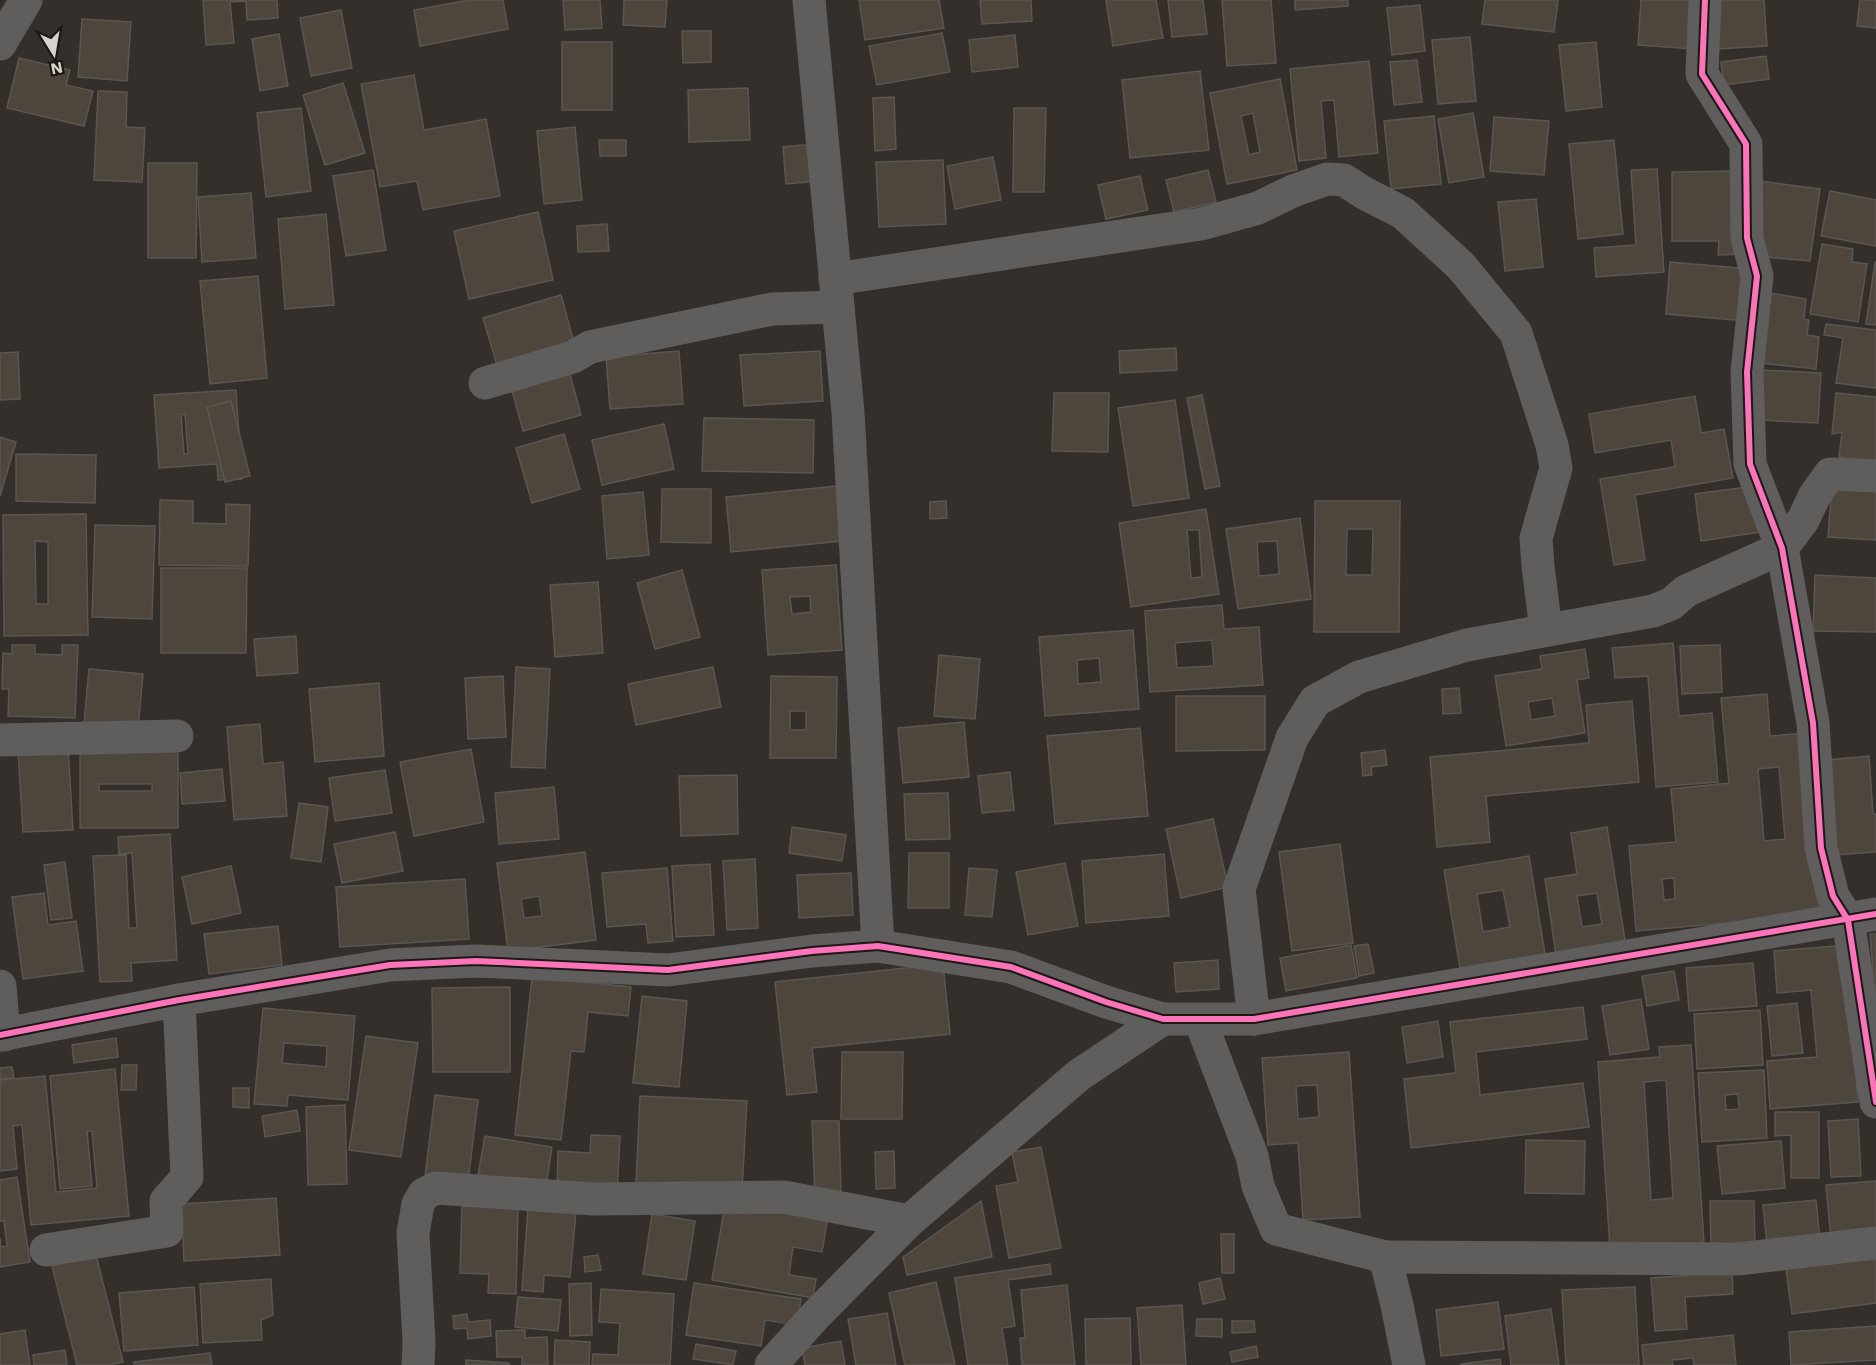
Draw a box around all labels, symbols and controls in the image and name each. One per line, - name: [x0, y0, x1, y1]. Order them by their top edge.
- north arrow: [24, 24, 84, 84]
- text: N: [49, 58, 64, 79]

